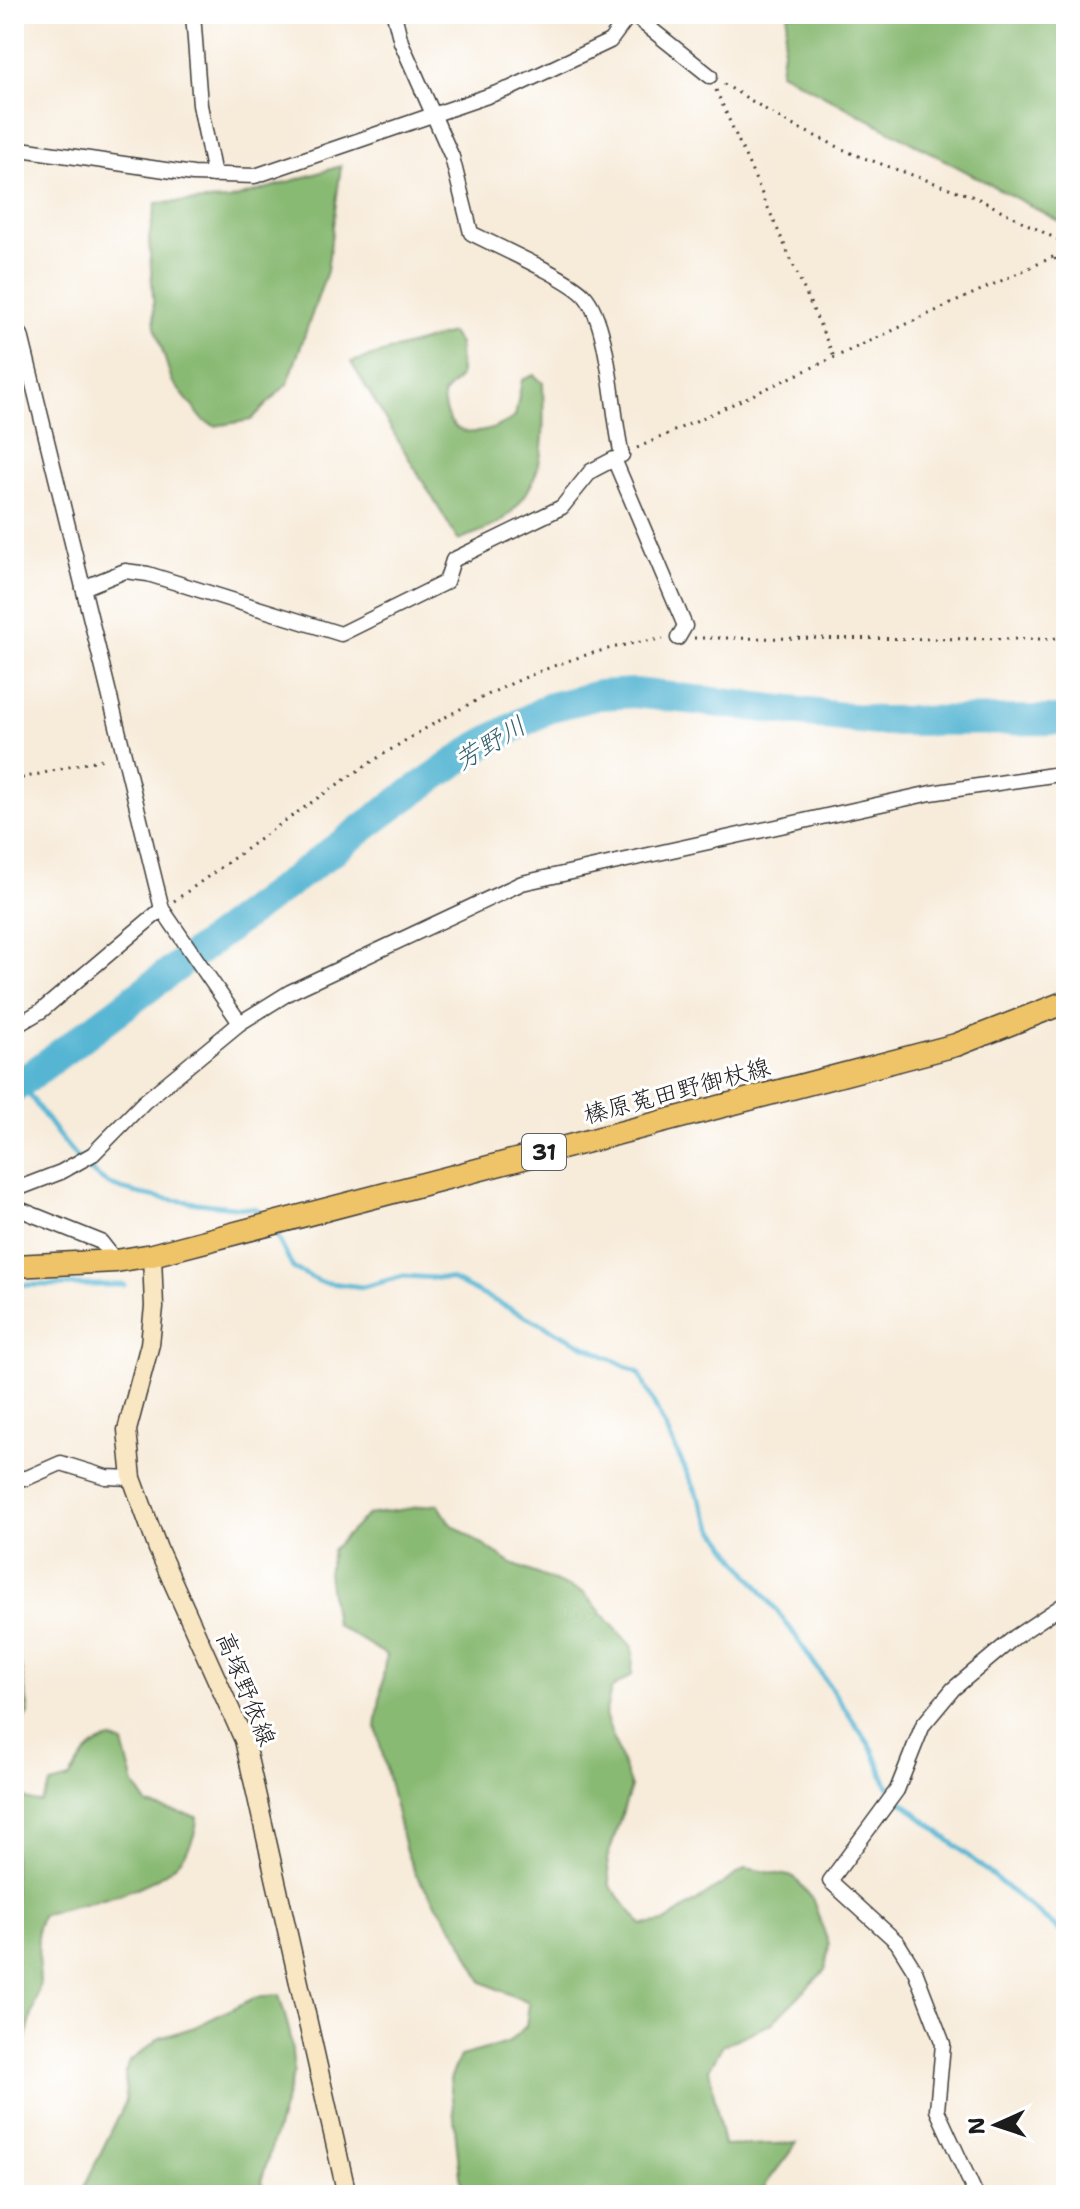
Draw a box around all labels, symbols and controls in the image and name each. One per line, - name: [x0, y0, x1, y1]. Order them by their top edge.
- water label: 芳野川: [447, 707, 532, 778]
- street label: 榛原菟田野御杖線: [580, 1051, 774, 1131]
- road number: 31: [522, 1134, 566, 1170]
- street label: 高塚野依線: [209, 1627, 283, 1751]
- north arrow: [956, 2085, 1036, 2165]
- text: N: [962, 2117, 991, 2135]

